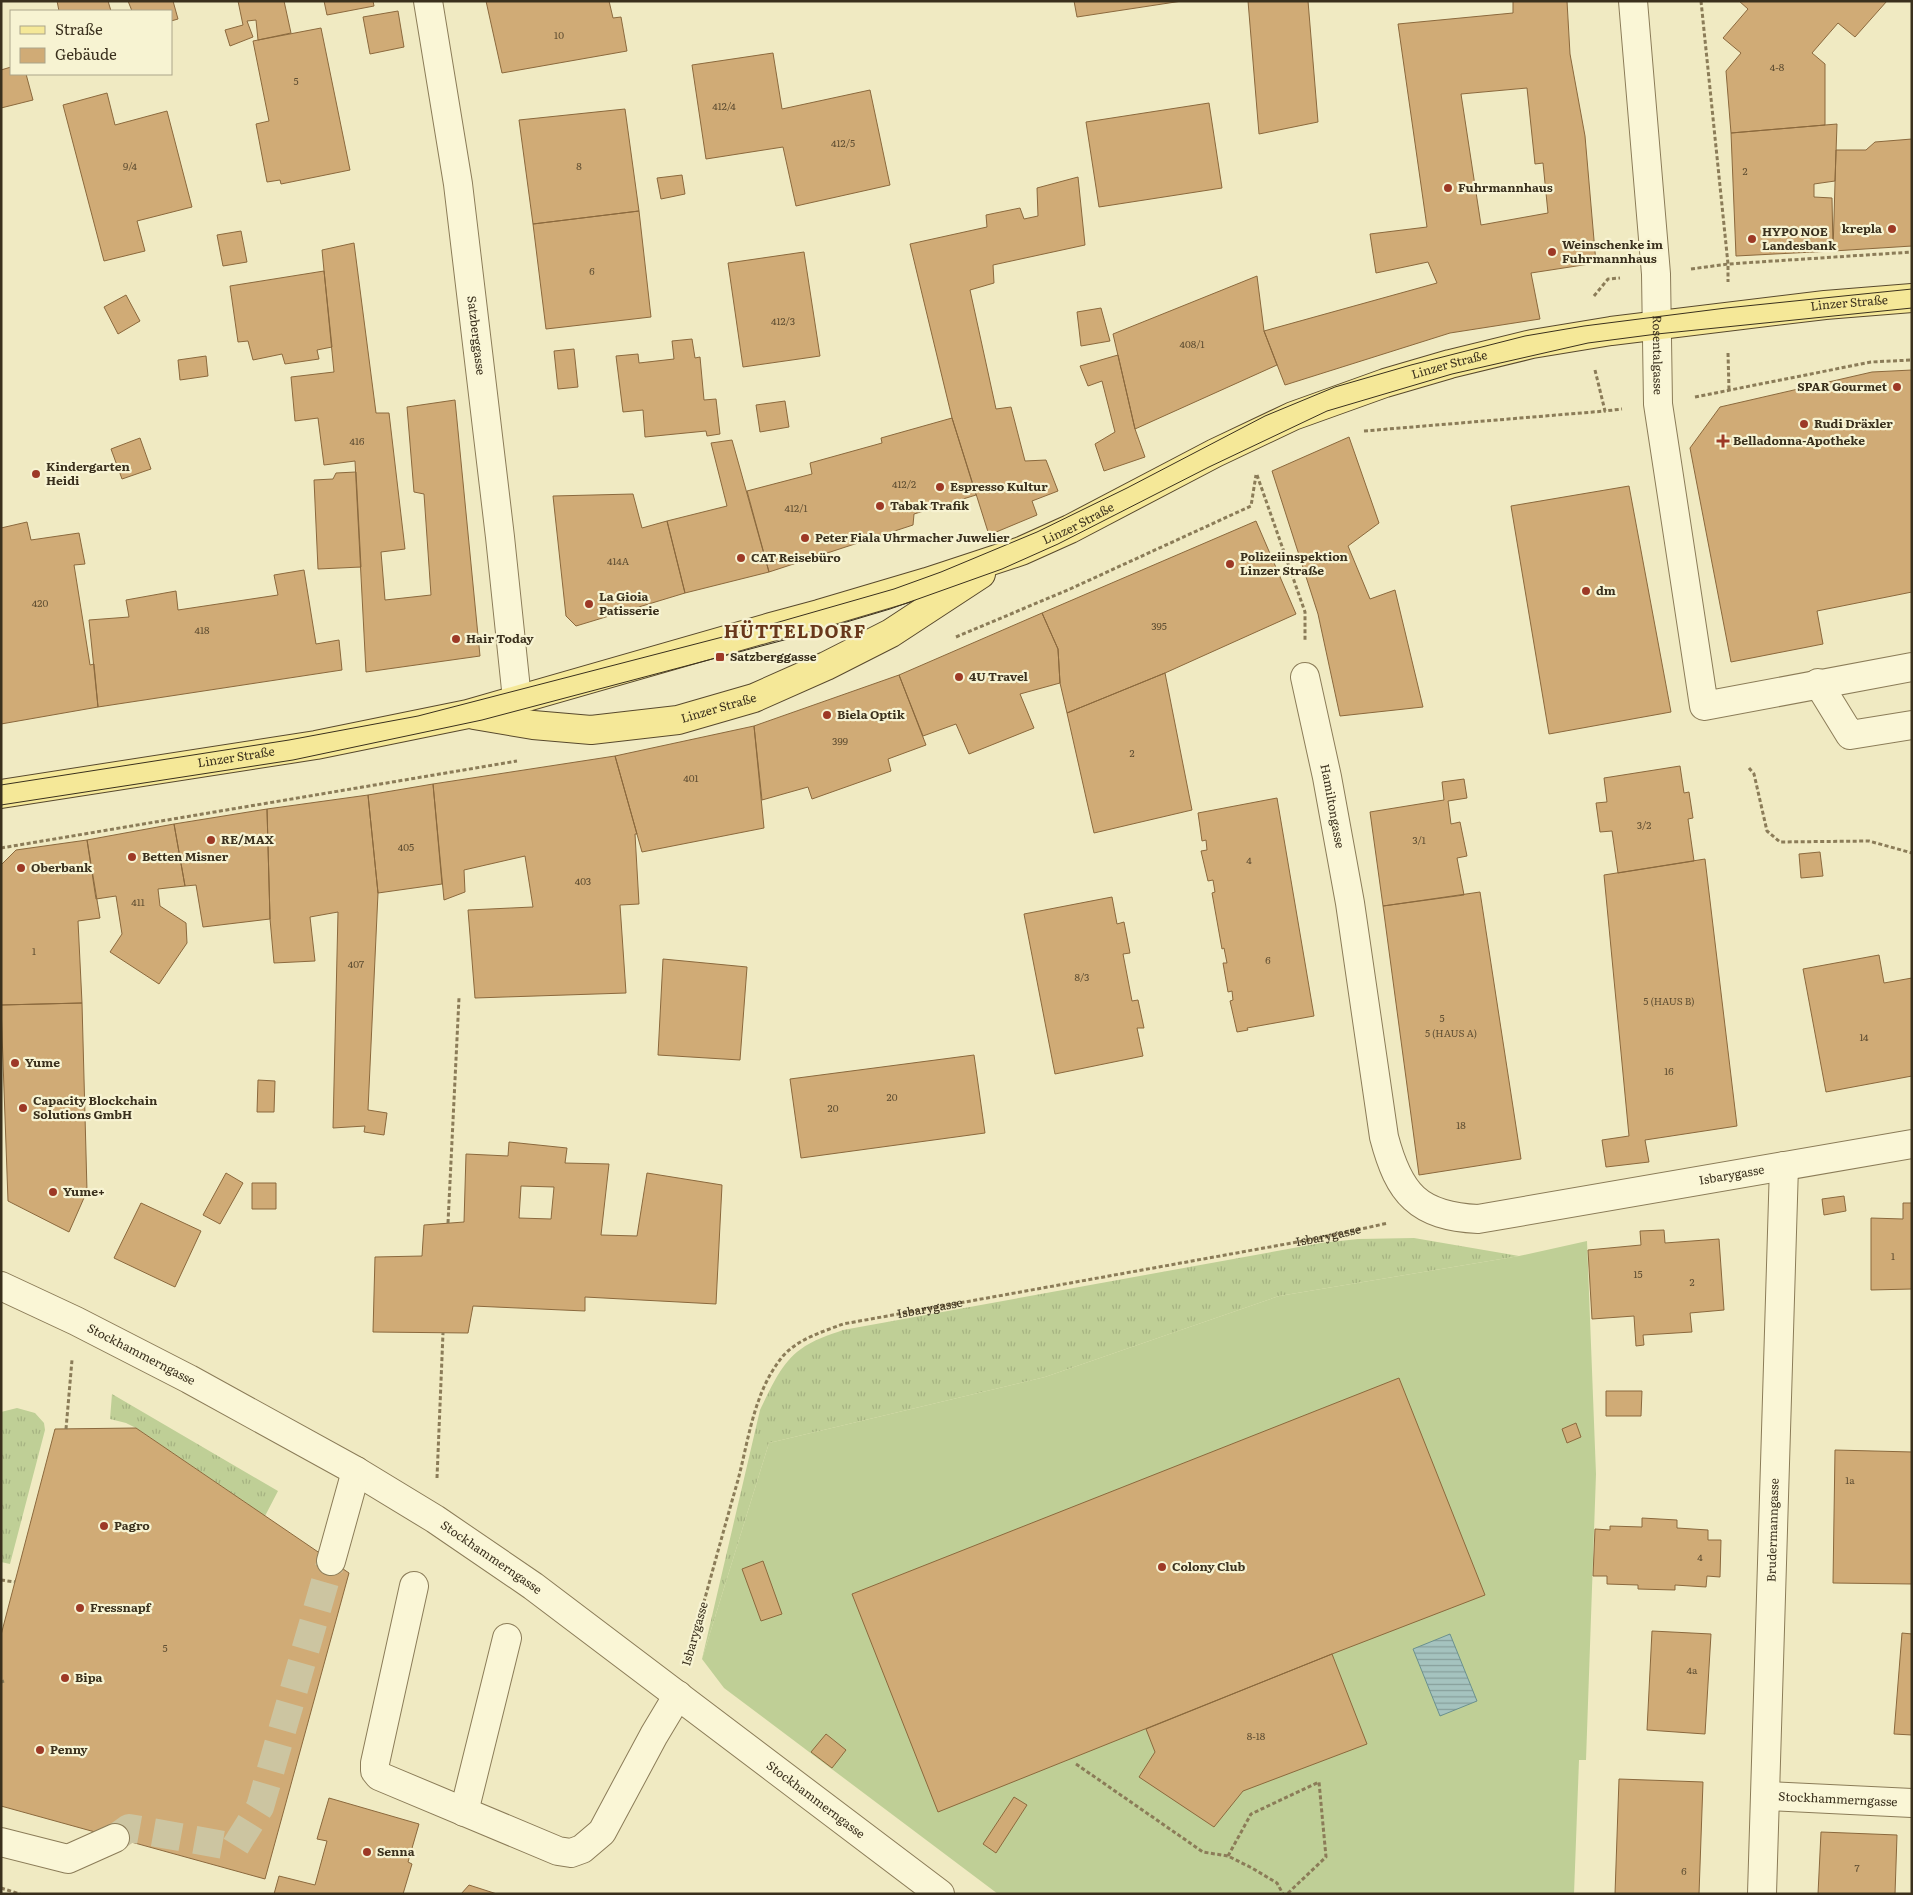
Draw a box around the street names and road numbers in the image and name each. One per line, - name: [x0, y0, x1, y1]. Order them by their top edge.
- street label: Linzer Straße: [1809, 290, 1889, 315]
- street label: Satzberggasse: [463, 295, 491, 376]
- street label: Rosentalgasse: [1649, 315, 1668, 395]
- street label: Linzer Straße: [1409, 345, 1489, 383]
- street label: Linzer Straße: [1039, 498, 1117, 548]
- street label: Linzer Straße: [679, 688, 758, 727]
- street label: Linzer Straße: [196, 742, 276, 771]
- street label: Hamiltongasse: [1316, 762, 1350, 850]
- street label: Isbarygasse: [1697, 1160, 1766, 1189]
- street label: Isbarygasse: [1294, 1219, 1362, 1250]
- street label: Isbarygasse: [896, 1293, 964, 1322]
- street label: Stockhammerngasse: [84, 1318, 199, 1389]
- street label: Brudermanngasse: [1761, 1478, 1783, 1582]
- street label: Stockhammerngasse: [437, 1516, 546, 1598]
- street label: Isbarygasse: [676, 1599, 712, 1668]
- street label: Stockhammerngasse: [763, 1756, 869, 1842]
- street label: Stockhammerngasse: [1778, 1787, 1898, 1810]

